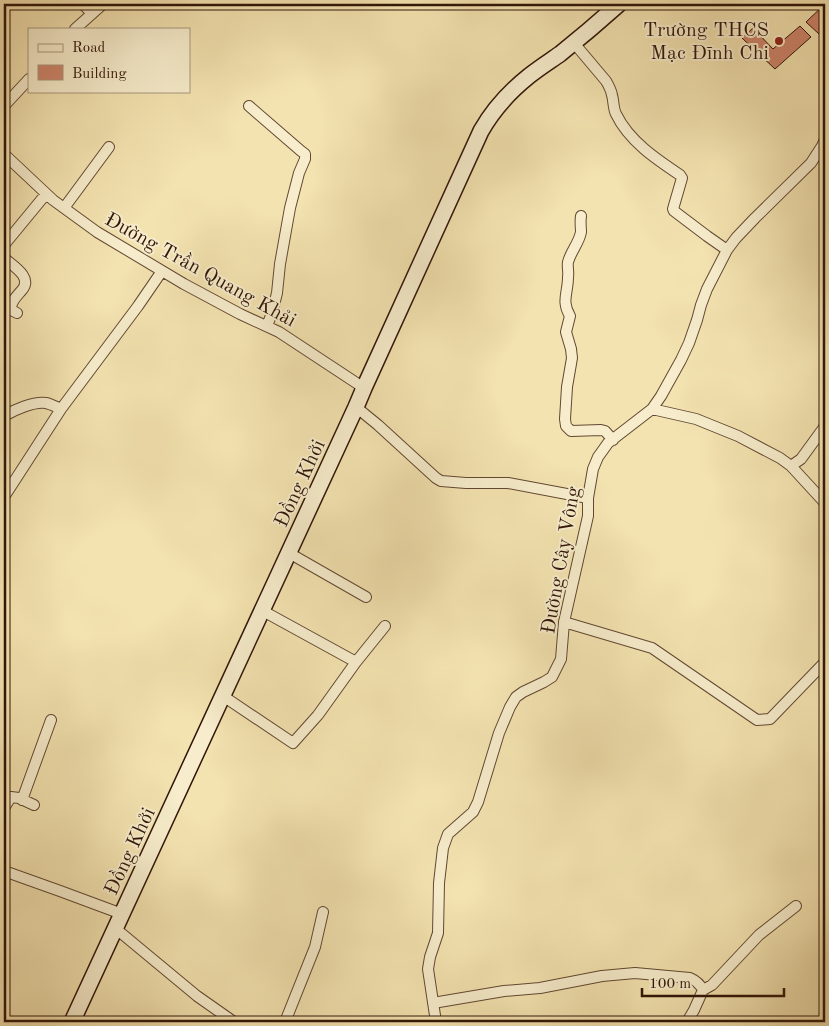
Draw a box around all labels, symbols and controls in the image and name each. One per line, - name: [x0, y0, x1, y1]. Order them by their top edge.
- place label: Trường THCS Mạc Đĩnh Chi: [643, 21, 769, 64]
- legend: [28, 28, 190, 92]
- marker: Trường THCS Mạc Đĩnh Chi: [773, 35, 785, 47]
- text: Road: [72, 41, 106, 56]
- text: Building: [72, 67, 127, 82]
- street label: Đường Trần Quang Khải: [101, 208, 300, 332]
- street label: Đồng Khởi: [270, 436, 330, 531]
- street label: Đường Cây Vông: [539, 485, 585, 636]
- street label: Đồng Khởi: [100, 804, 160, 899]
- scale bar: [642, 966, 784, 998]
- text: 100 m: [649, 977, 691, 992]

